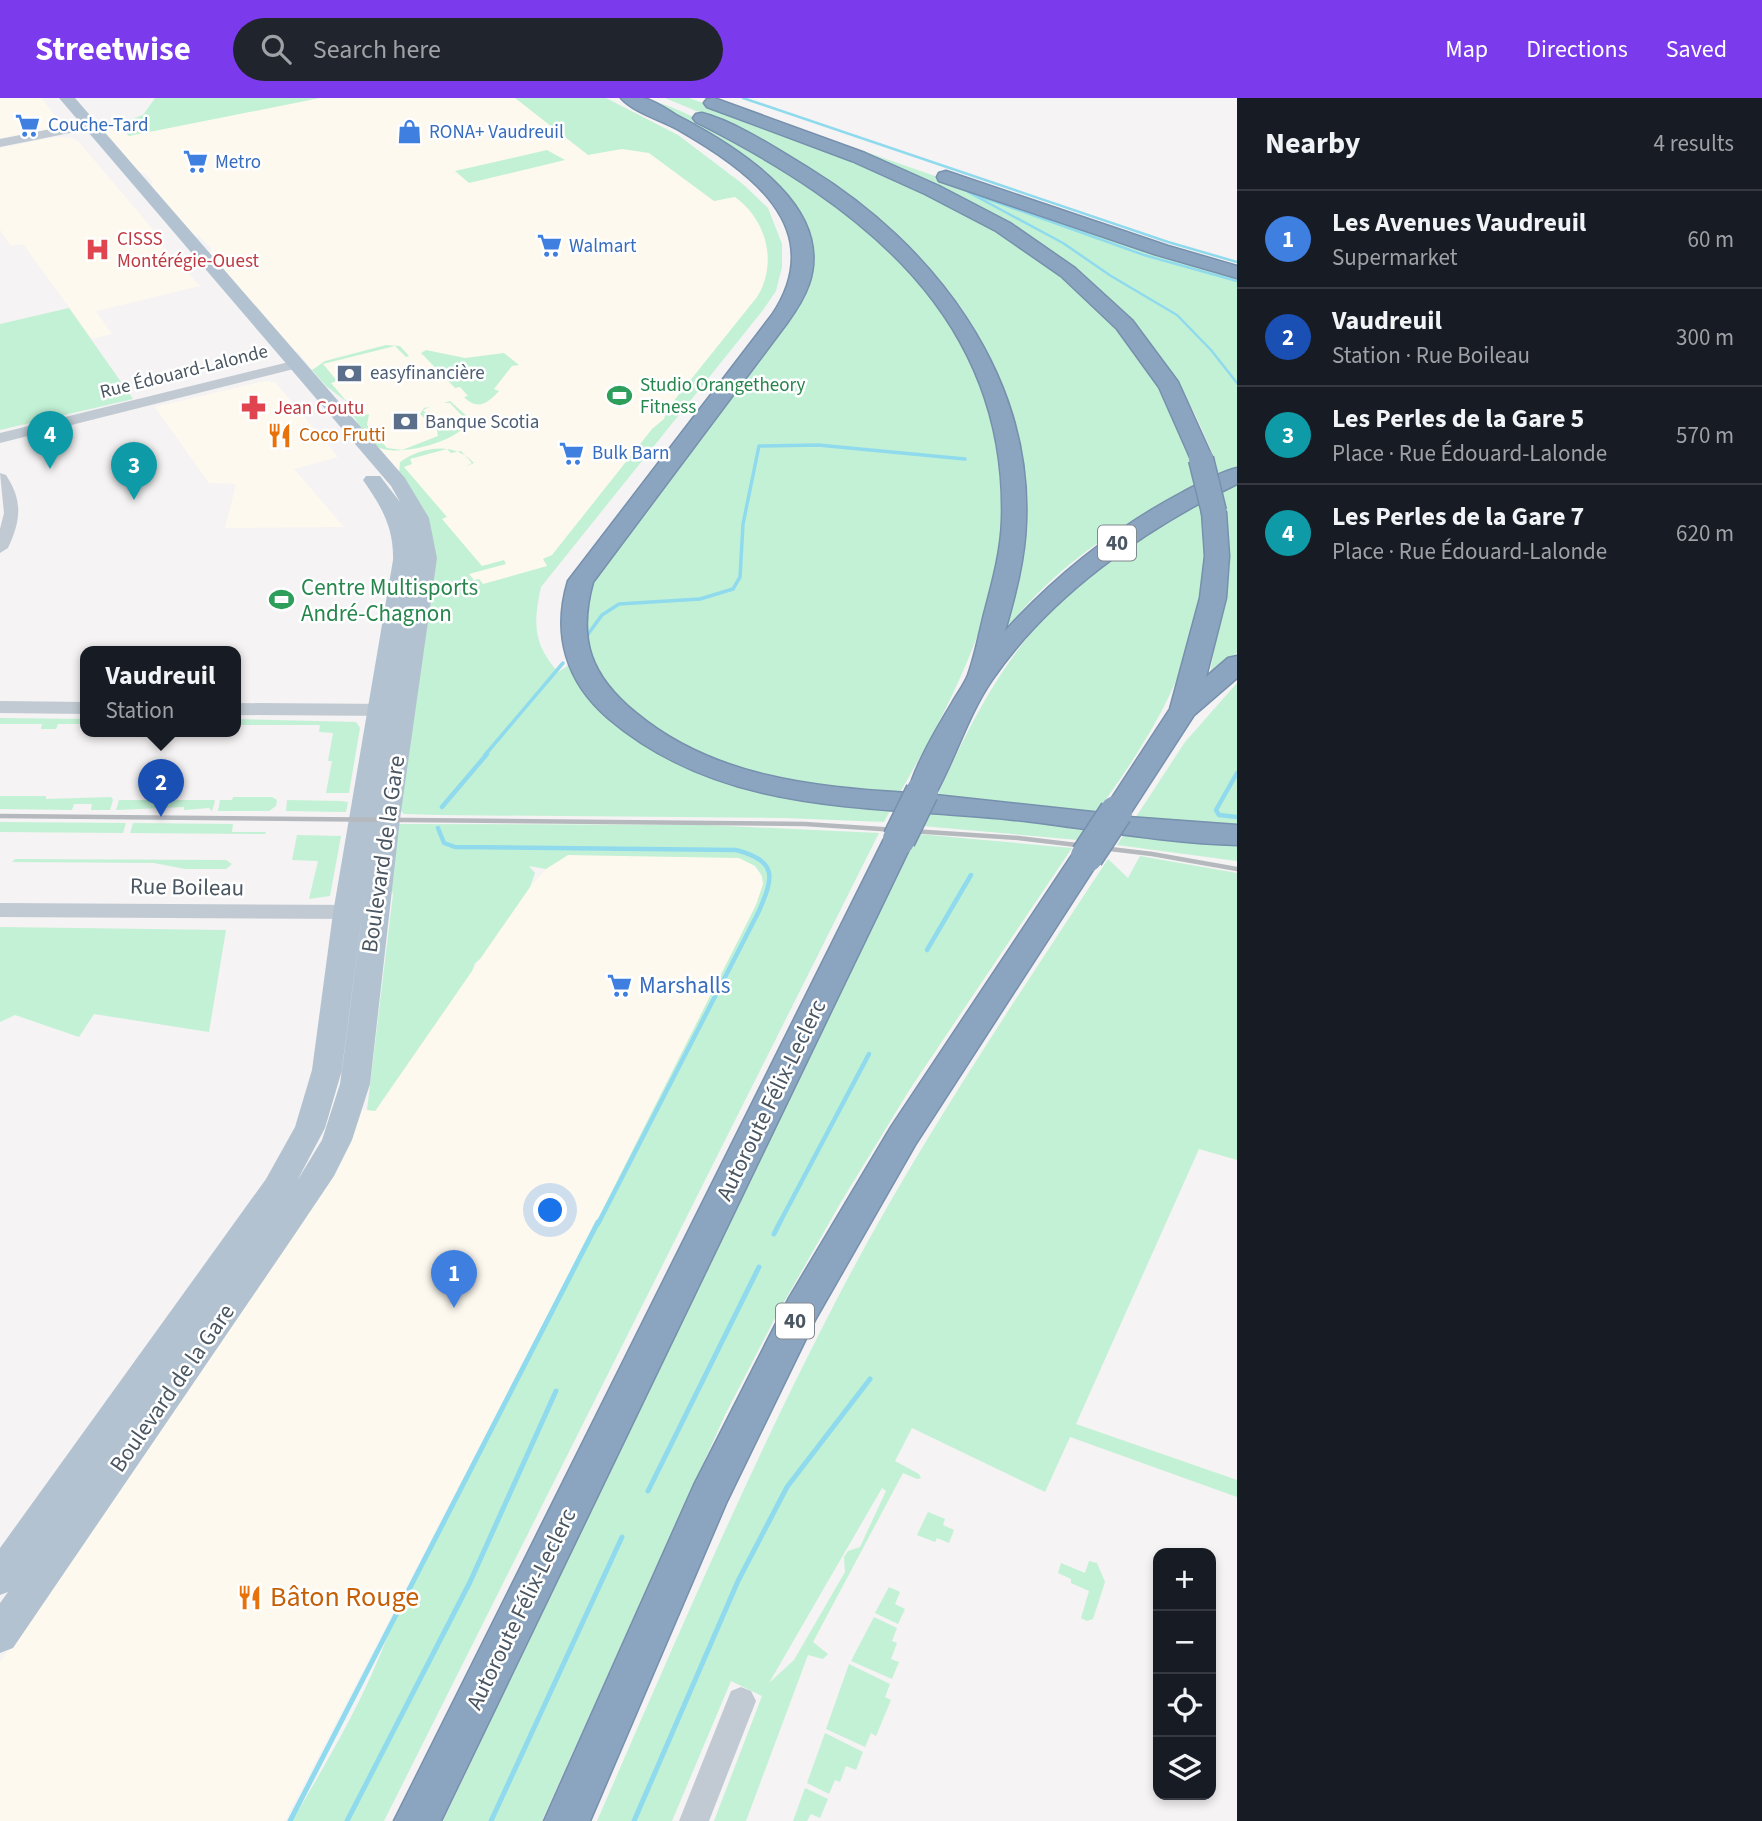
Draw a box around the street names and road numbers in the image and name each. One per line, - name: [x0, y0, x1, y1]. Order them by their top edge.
- street label: Rue Édouard-Lalonde: [97, 338, 271, 406]
- road number: 40: [1098, 526, 1136, 560]
- street label: Boulevard de la Gare: [353, 753, 413, 955]
- street label: Rue Boileau: [130, 870, 244, 904]
- street label: Autoroute Félix-Leclerc: [708, 994, 834, 1206]
- street label: Boulevard de la Gare: [102, 1297, 242, 1479]
- road number: 40: [776, 1304, 814, 1338]
- street label: Autoroute Félix-Leclerc: [458, 1503, 584, 1715]

